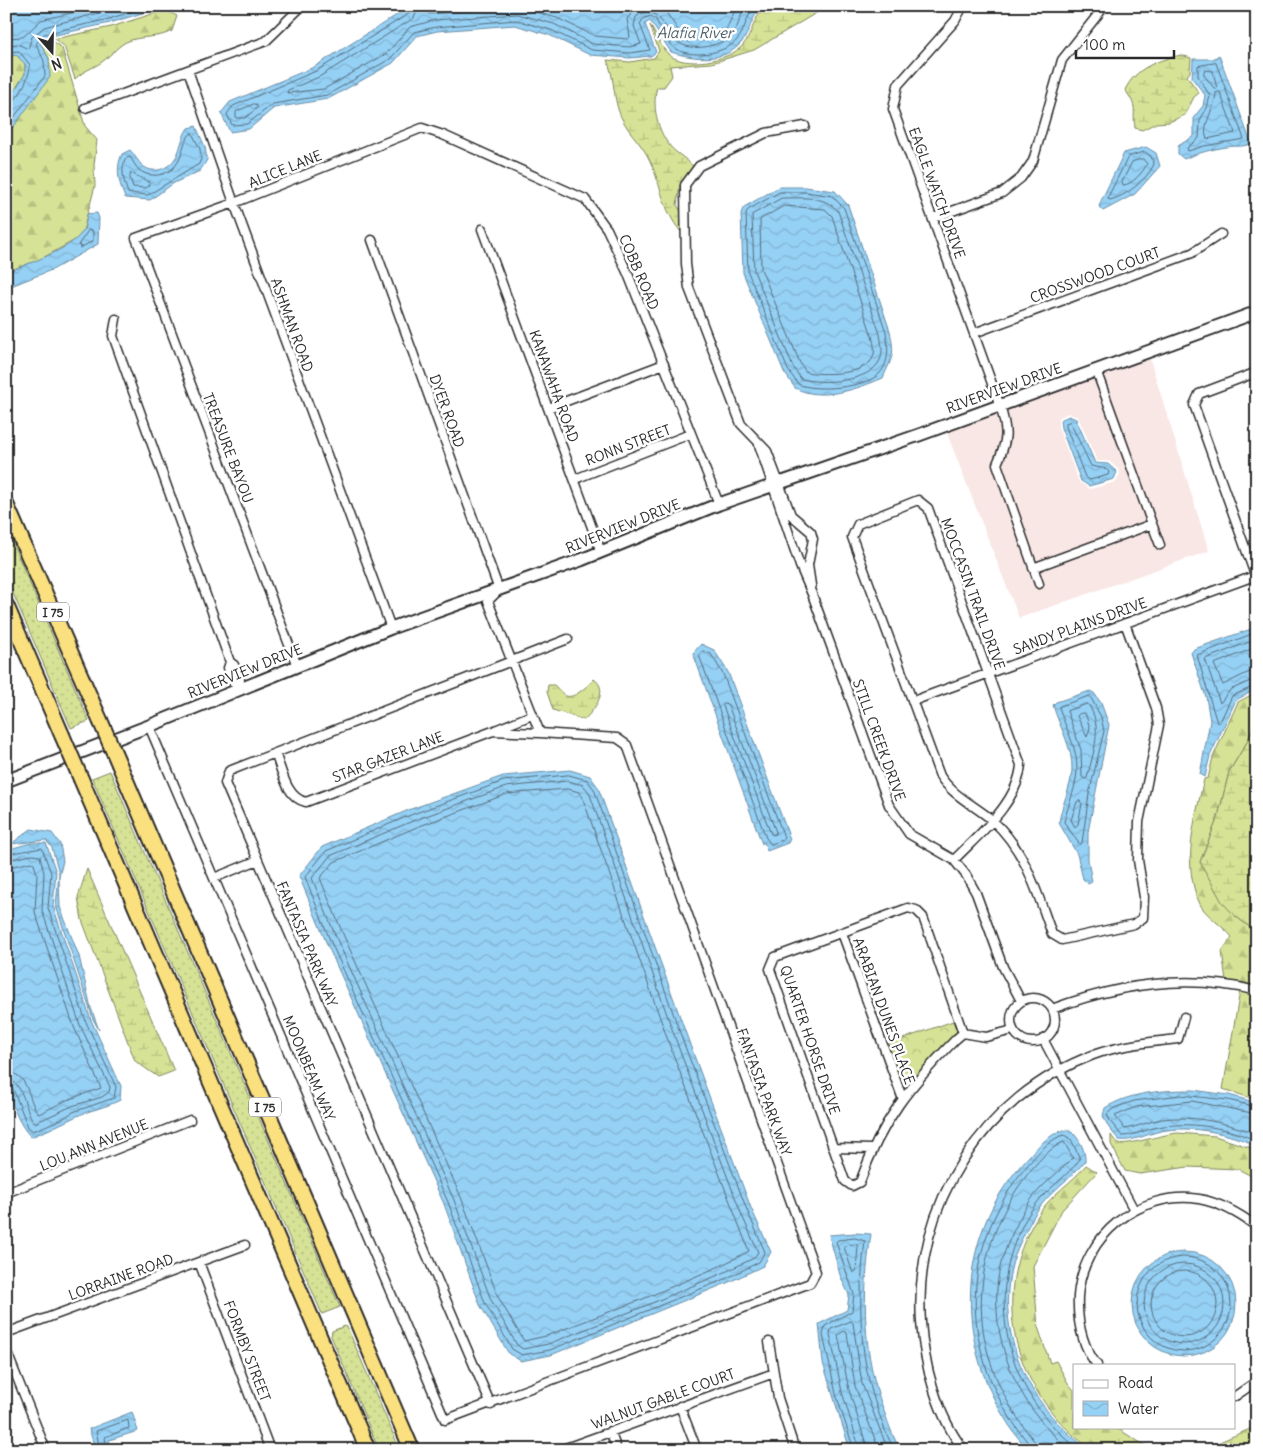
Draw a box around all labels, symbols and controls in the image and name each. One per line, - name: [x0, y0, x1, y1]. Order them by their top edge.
- water label: Alafia River: [657, 23, 735, 42]
- north arrow: [28, 28, 78, 78]
- scale bar: [1076, 28, 1173, 60]
- text: 100 m: [1083, 35, 1125, 54]
- text: N: [49, 54, 64, 74]
- street label: EAGLE WATCH DRIVE: [905, 125, 969, 261]
- street label: ALICE LANE: [246, 146, 324, 192]
- street label: COBB ROAD: [615, 232, 663, 312]
- street label: CROSSWOOD COURT: [1027, 243, 1163, 307]
- street label: ASHMAN ROAD: [267, 276, 317, 375]
- street label: KANAWAHA ROAD: [525, 327, 583, 445]
- street label: RIVERVIEW DRIVE: [944, 359, 1064, 417]
- street label: DYER ROAD: [425, 372, 469, 450]
- street label: TREASURE BAYOU: [199, 390, 257, 506]
- street label: RONN STREET: [583, 420, 673, 470]
- street label: RIVERVIEW DRIVE: [563, 495, 683, 557]
- street label: MOCCASIN TRAIL DRIVE: [937, 516, 1009, 672]
- street label: SANDY PLAINS DRIVE: [1011, 593, 1149, 659]
- road number: I 75: [37, 602, 69, 622]
- street label: RIVERVIEW DRIVE: [185, 640, 305, 702]
- street label: STILL CREEK DRIVE: [849, 677, 909, 803]
- street label: STAR GAZER LANE: [330, 727, 446, 787]
- street label: FANTASIA PARK WAY: [272, 879, 342, 1010]
- street label: ARABIAN DUNES PLACE: [849, 935, 919, 1087]
- street label: QUARTER HORSE DRIVE: [776, 963, 844, 1117]
- street label: MOONBEAM WAY: [279, 1013, 339, 1123]
- street label: FANTASIA PARK WAY: [733, 1026, 796, 1158]
- road number: I 75: [249, 1098, 281, 1116]
- street label: LOU ANN AVENUE: [37, 1115, 151, 1175]
- street label: LORRAINE ROAD: [66, 1250, 176, 1304]
- street label: FORMBY STREET: [219, 1298, 275, 1404]
- legend: [1073, 1364, 1236, 1428]
- street label: WALNUT GABLE COURT: [589, 1365, 737, 1433]
- text: Road: [1118, 1373, 1153, 1392]
- text: Water: [1118, 1399, 1159, 1418]

